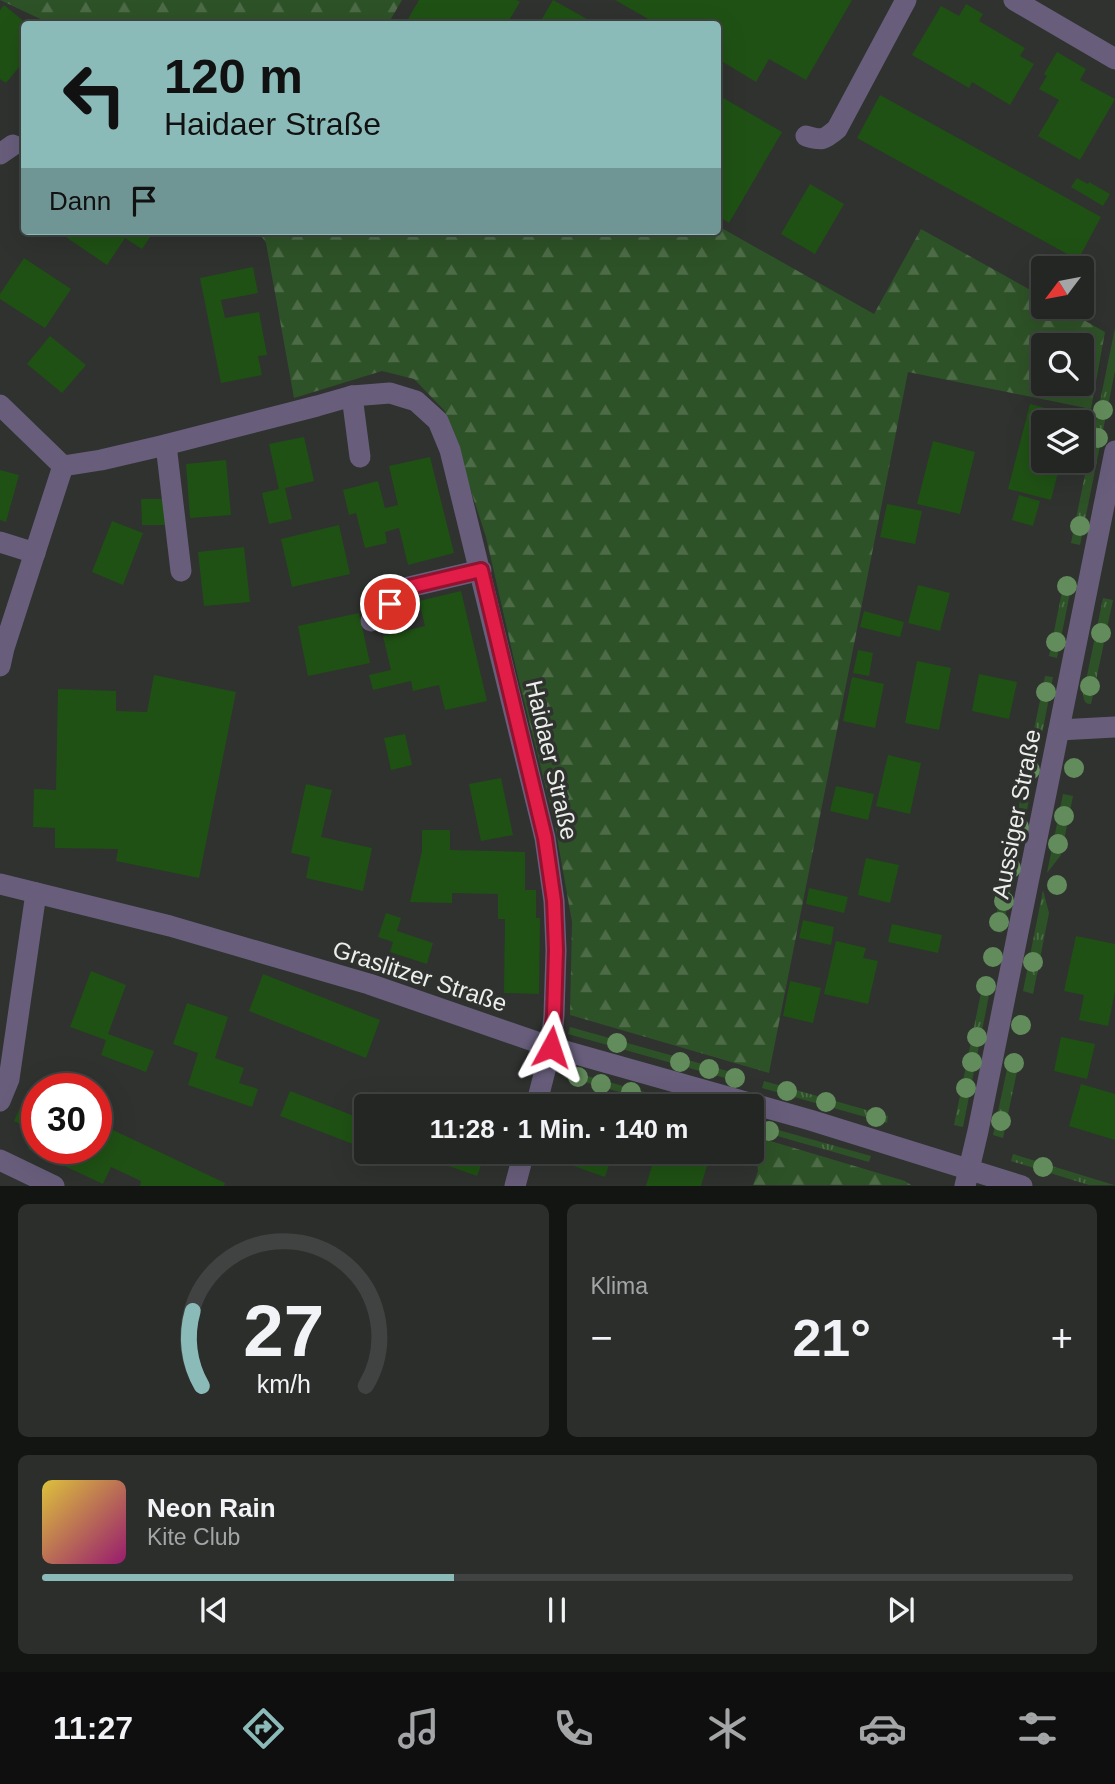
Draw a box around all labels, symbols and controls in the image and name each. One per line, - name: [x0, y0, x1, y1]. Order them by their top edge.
- icon: left: [49, 49, 140, 140]
- text: 120 m: [164, 49, 303, 103]
- text: Haidaer Straße: [164, 106, 381, 142]
- icon: arrive: [125, 182, 163, 220]
- text: Dann: [49, 186, 111, 216]
- north arrow: [1031, 256, 1094, 318]
- map controls: [1031, 256, 1094, 473]
- button: search: [1031, 333, 1094, 396]
- button: layers: [1031, 410, 1094, 473]
- pin: [360, 574, 420, 634]
- icon: arrive: [371, 585, 409, 623]
- street label: Haidaer Straße: [521, 678, 583, 842]
- street label: Aussiger Straße: [986, 727, 1046, 901]
- street label: Graslitzer Straße: [330, 935, 510, 1017]
- position arrow: [514, 1010, 588, 1084]
- speed limit sign: 30: [21, 1073, 112, 1164]
- text: 11:28 · 1 Min. · 140 m: [430, 1114, 688, 1144]
- text: Klima: [591, 1273, 648, 1299]
- text: 27: [243, 1291, 324, 1372]
- text: 21°: [792, 1309, 871, 1367]
- text: −: [591, 1317, 613, 1359]
- text: +: [1051, 1317, 1073, 1359]
- text: km/h: [256, 1370, 310, 1398]
- text: Neon Rain: [147, 1493, 276, 1523]
- text: Kite Club: [147, 1524, 240, 1550]
- icon: previous: [195, 1591, 233, 1629]
- icon: pause: [538, 1591, 576, 1629]
- icon: next: [882, 1591, 920, 1629]
- icon: directions: [239, 1704, 288, 1753]
- icon: music: [394, 1704, 443, 1753]
- icon: phone: [549, 1704, 598, 1753]
- icon: climate: [703, 1704, 752, 1753]
- icon: car: [858, 1704, 907, 1753]
- icon: filters: [1013, 1704, 1062, 1753]
- text: 11:27: [53, 1710, 133, 1746]

